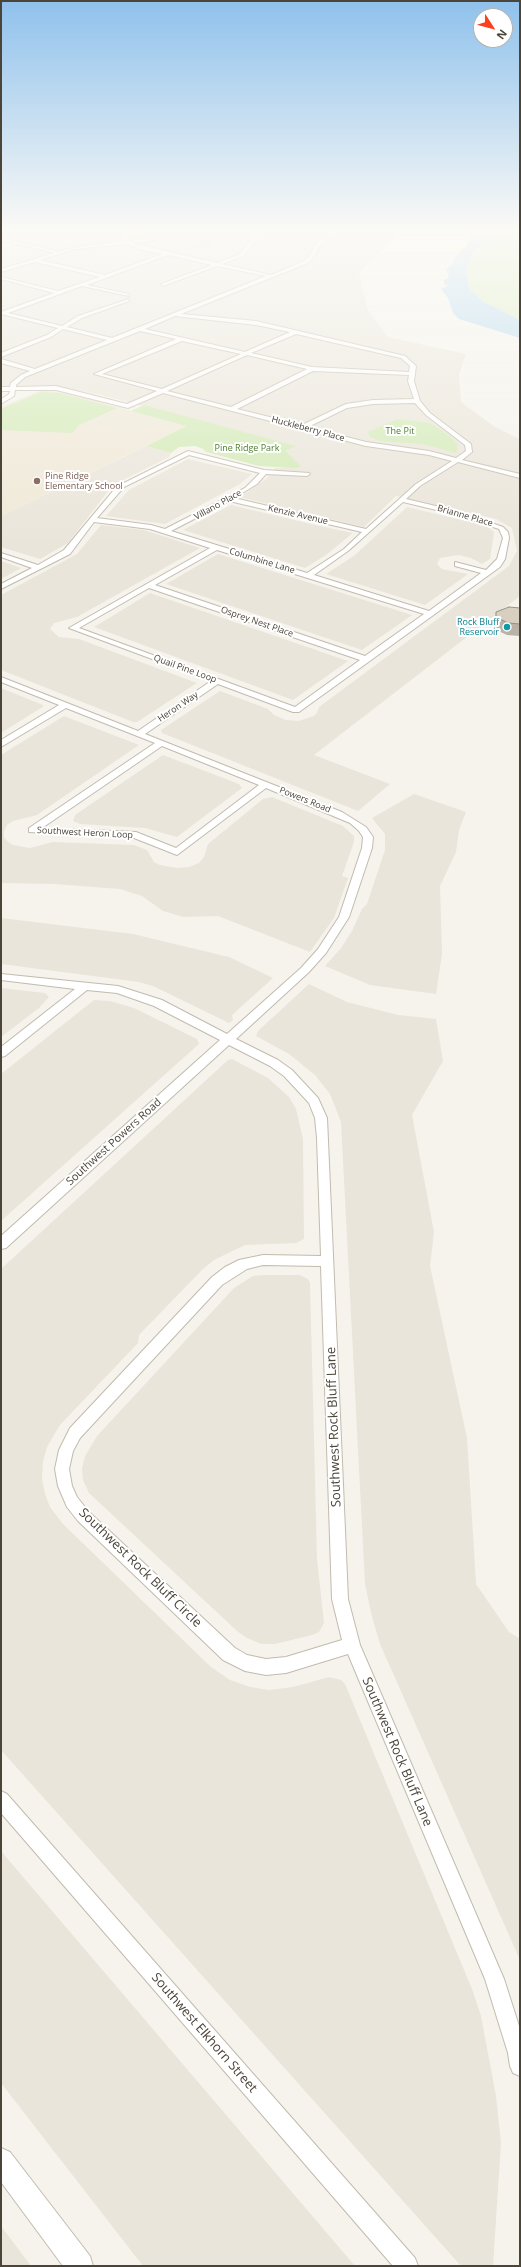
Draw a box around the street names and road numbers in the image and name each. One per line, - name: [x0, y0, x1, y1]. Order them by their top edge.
- street label: Huckleberry Place: [270, 414, 346, 444]
- street label: Villano Place: [192, 488, 244, 522]
- street label: Kenzie Avenue: [267, 503, 329, 527]
- street label: Brianne Place: [436, 503, 494, 529]
- street label: Columbine Lane: [228, 546, 296, 576]
- street label: Osprey Nest Place: [219, 605, 295, 639]
- street label: Quail Pine Loop: [152, 653, 218, 685]
- street label: Heron Way: [156, 690, 200, 724]
- street label: Powers Road: [278, 785, 332, 815]
- street label: Southwest Heron Loop: [37, 825, 133, 841]
- street label: Southwest Powers Road: [64, 1096, 164, 1188]
- street label: Southwest Rock Bluff Lane: [323, 1347, 345, 1507]
- street label: Southwest Rock Bluff Circle: [75, 1505, 205, 1631]
- street label: Southwest Rock Bluff Lane: [358, 1675, 436, 1829]
- street label: Southwest Elkhorn Street: [148, 1970, 260, 2096]

